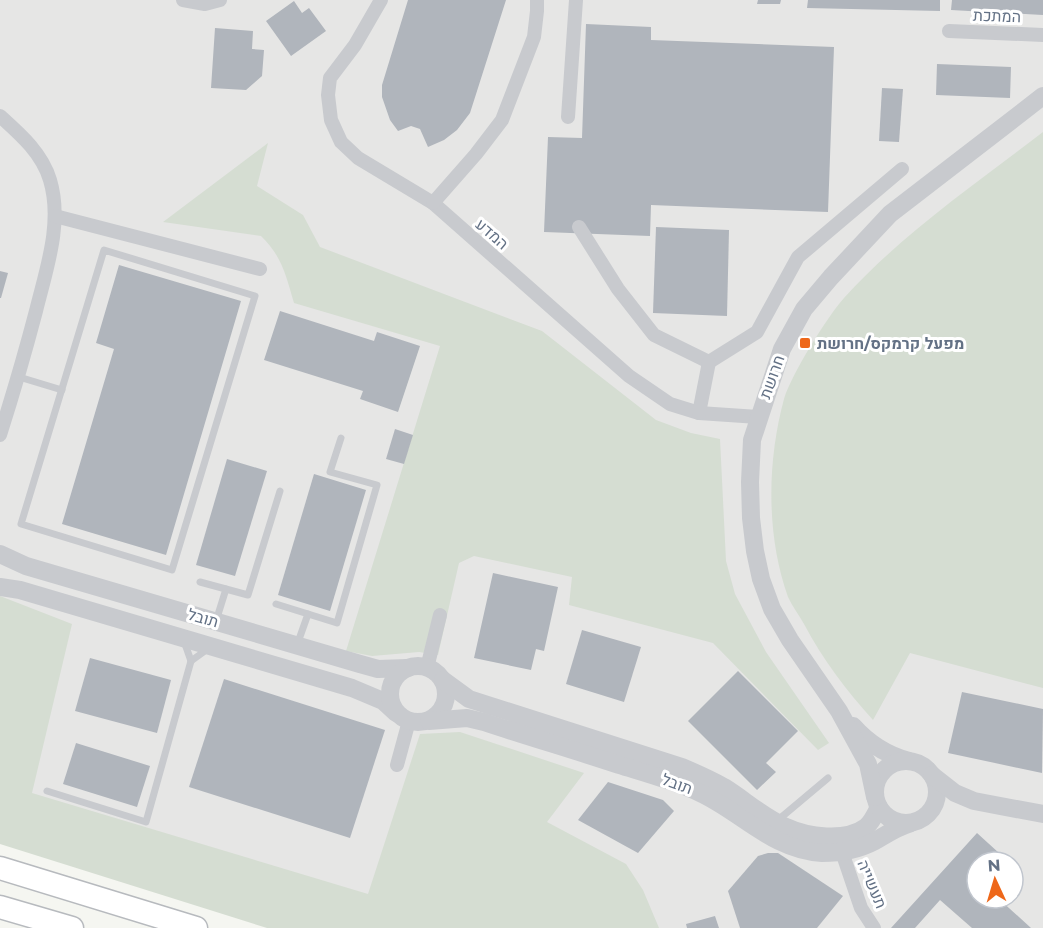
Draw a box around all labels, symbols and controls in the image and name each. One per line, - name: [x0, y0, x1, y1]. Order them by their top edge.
- street label: המתכת: [973, 6, 1021, 26]
- street label: המדע: [472, 215, 512, 253]
- place label: מפעל קרמקס/חרושת: [817, 334, 964, 353]
- marker: מפעל קרמקס/חרושת: [798, 336, 812, 350]
- street label: חרושת: [755, 353, 789, 401]
- street label: תובל: [185, 605, 221, 631]
- street label: תובל: [659, 770, 695, 798]
- north arrow: [965, 850, 1025, 910]
- text: N: [987, 856, 1001, 875]
- street label: תעשייה: [853, 857, 891, 911]

